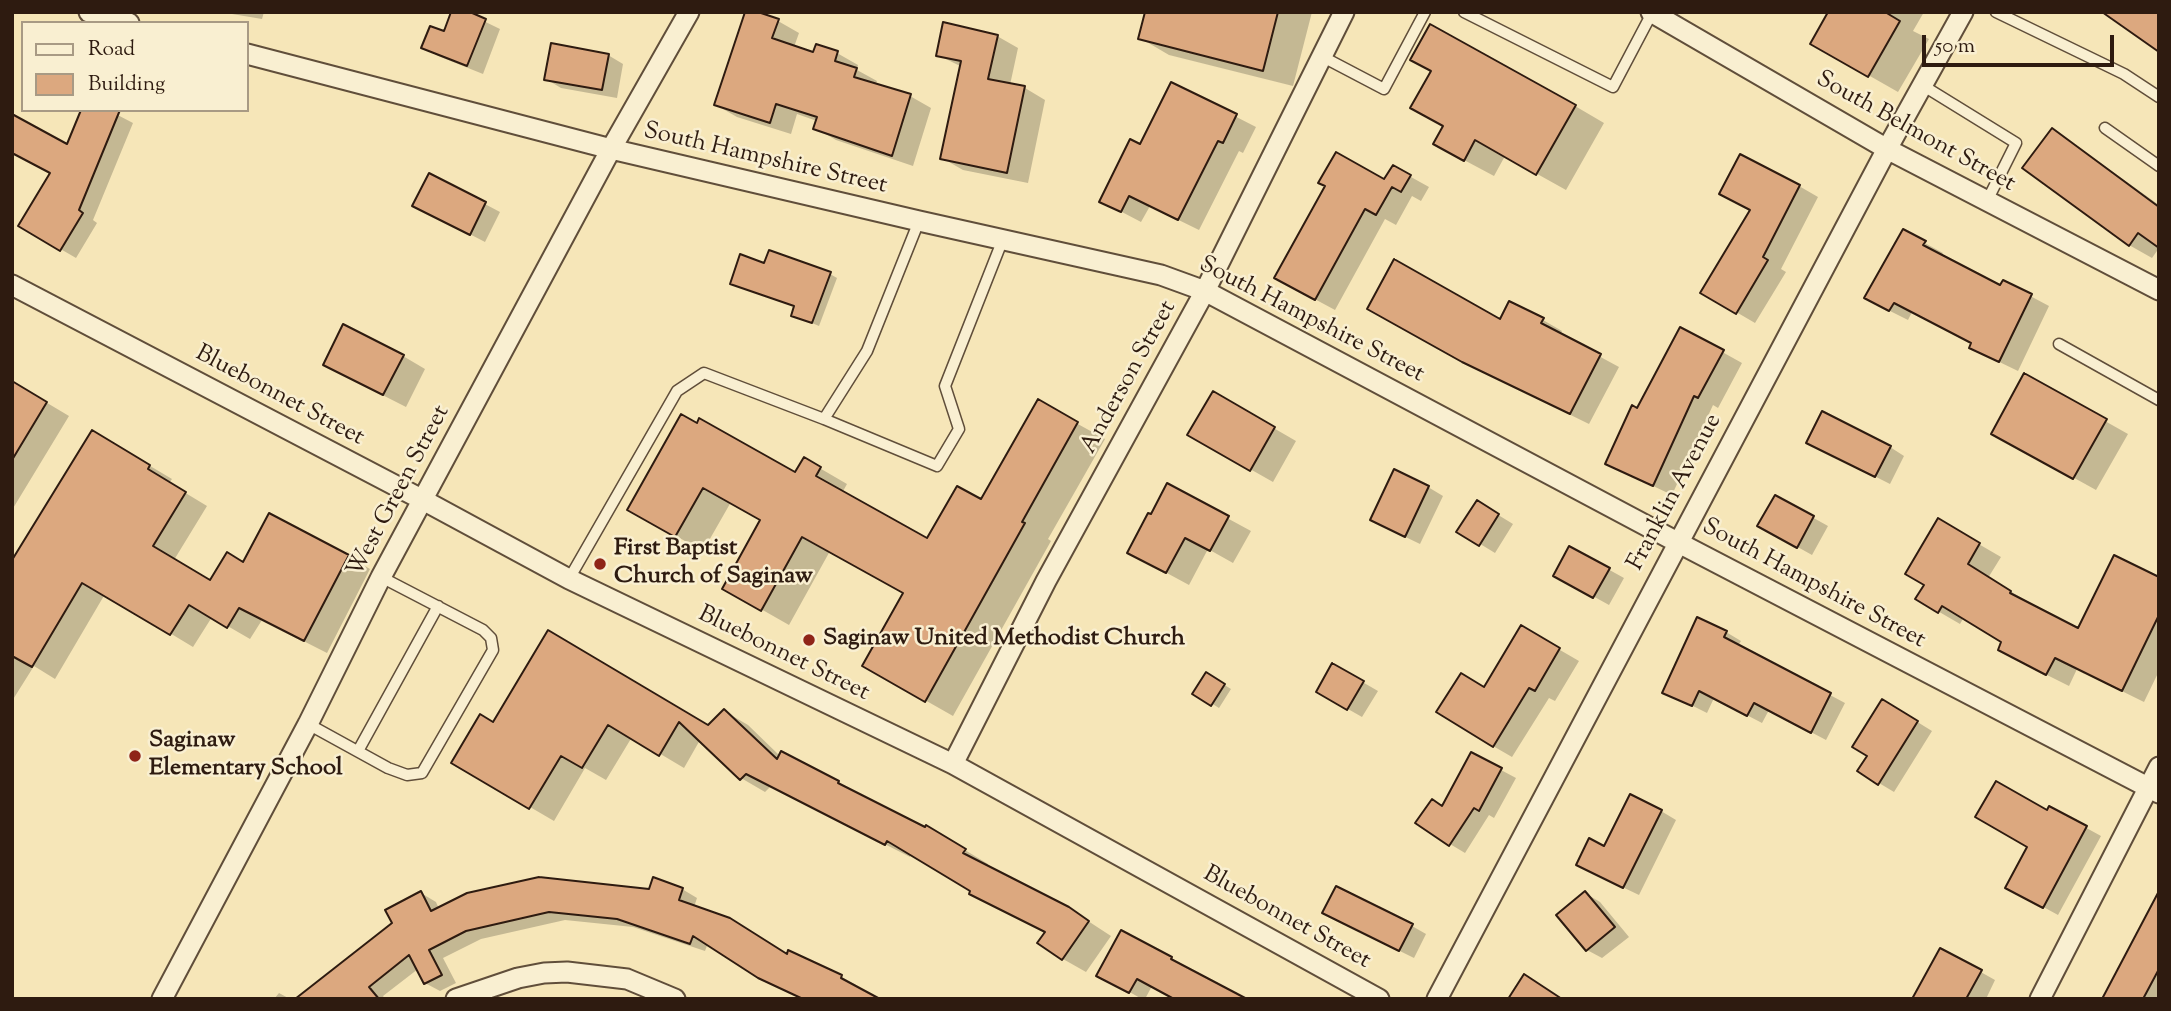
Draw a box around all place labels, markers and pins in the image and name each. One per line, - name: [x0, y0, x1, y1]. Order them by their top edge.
- place label: First Baptist Church of Saginaw: [614, 536, 813, 592]
- marker: First Baptist Church of Saginaw: [592, 556, 608, 572]
- place label: Saginaw United Methodist Church: [823, 626, 1185, 654]
- marker: Saginaw United Methodist Church: [801, 632, 817, 648]
- place label: Saginaw Elementary School: [149, 728, 343, 784]
- marker: Saginaw Elementary School: [127, 748, 143, 764]

